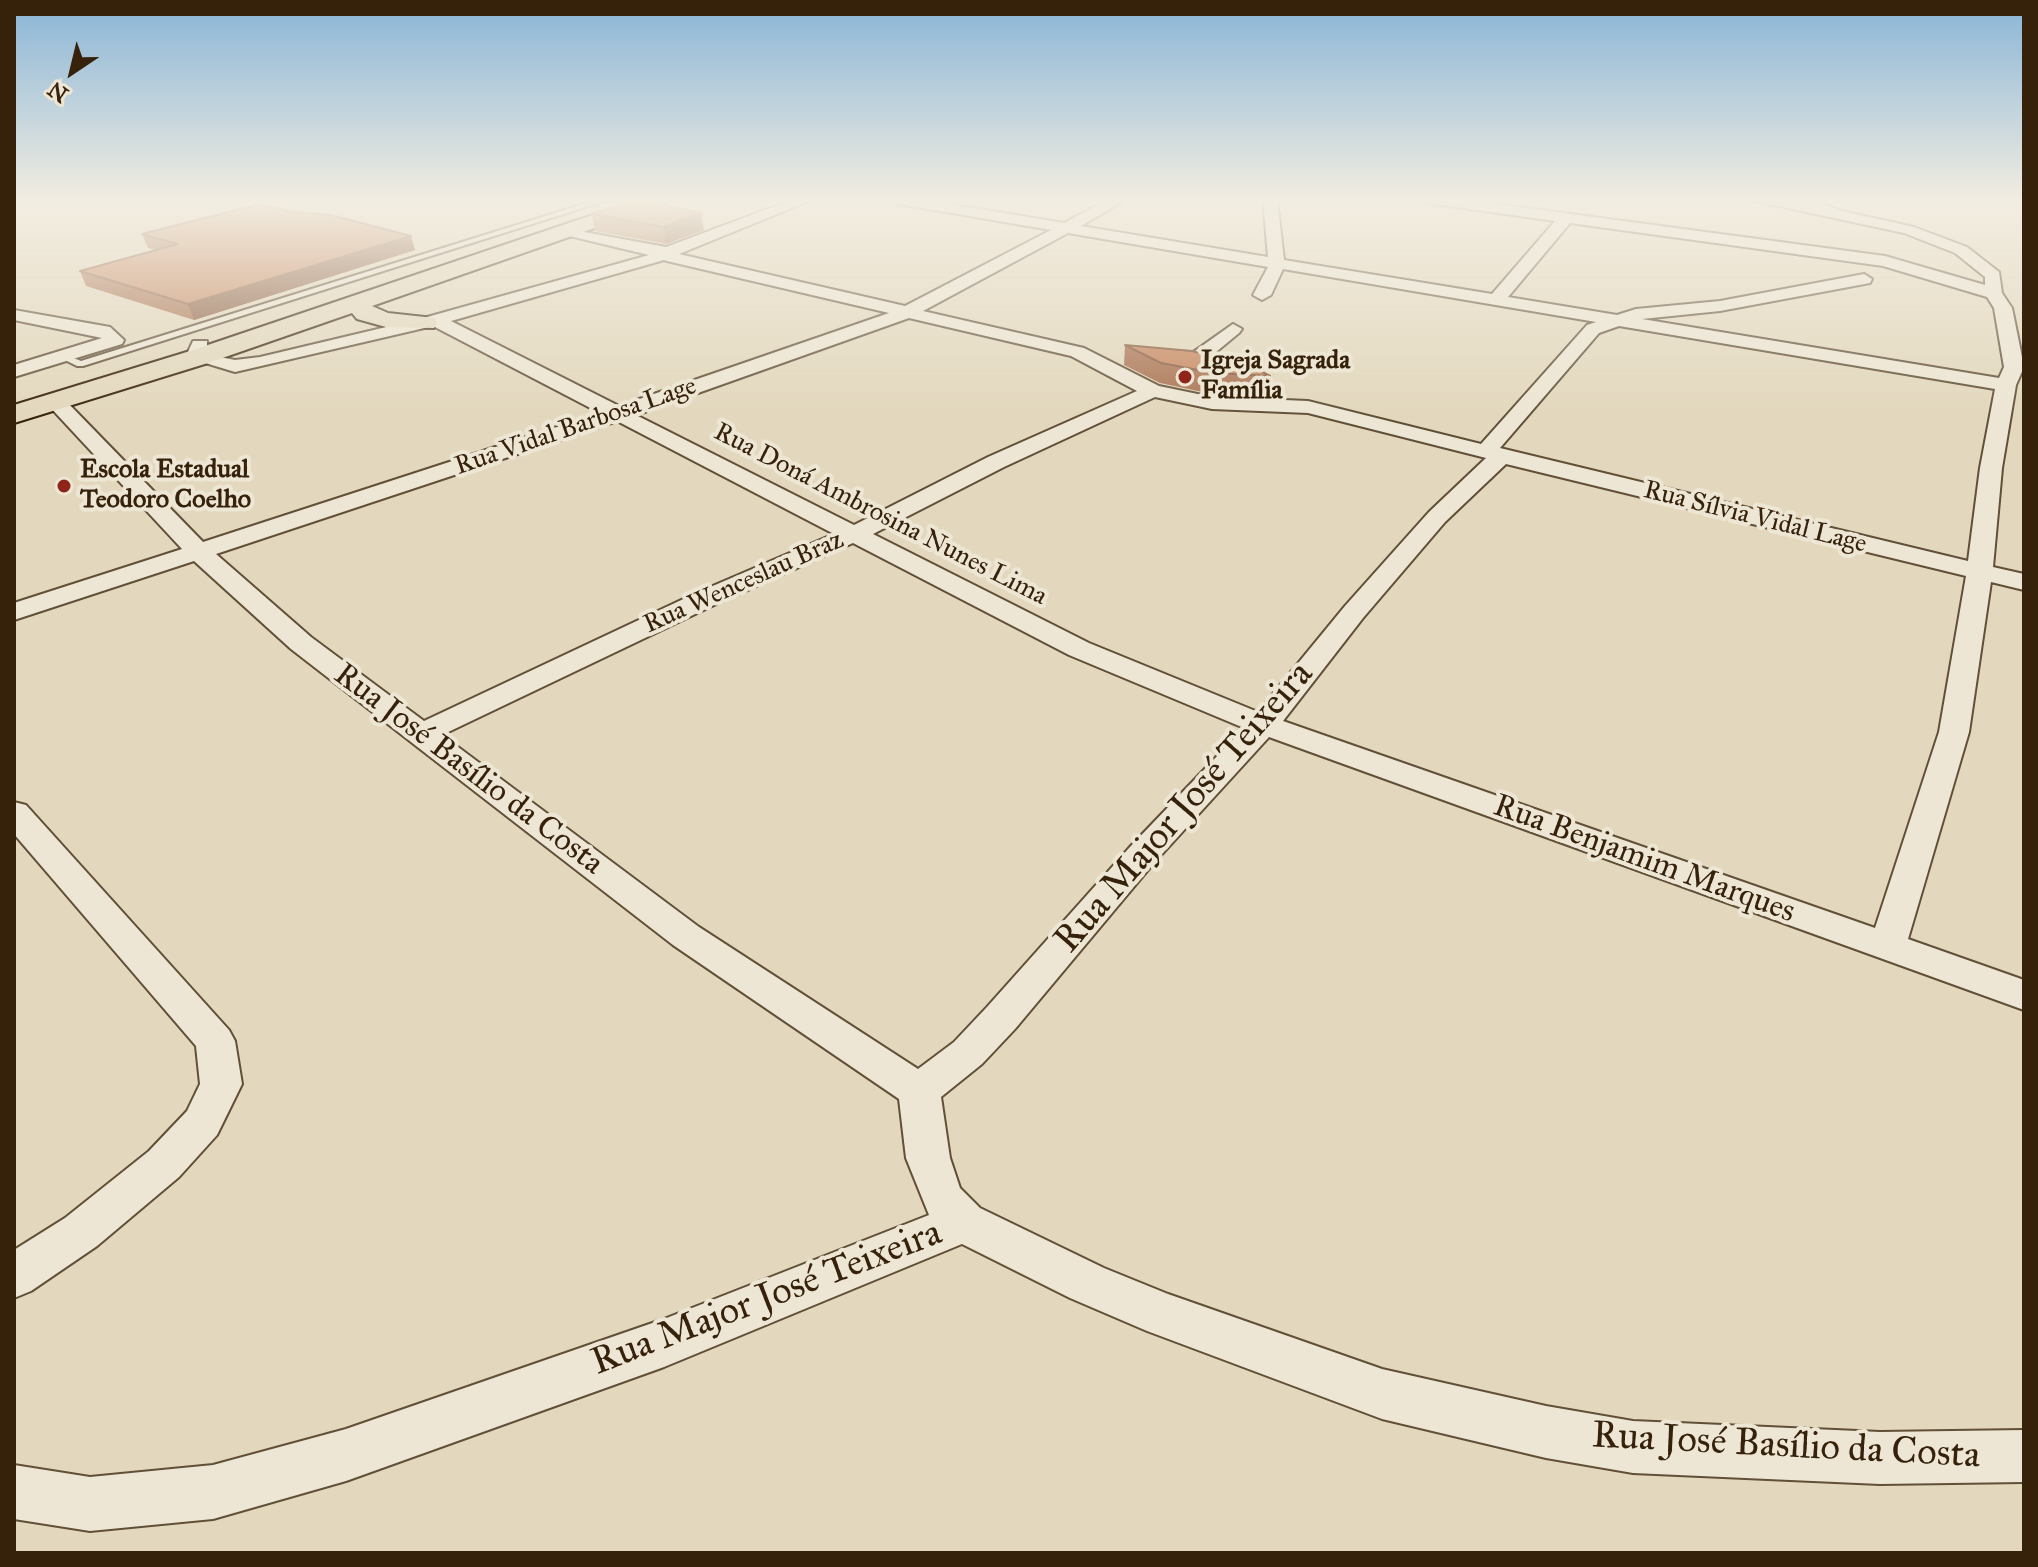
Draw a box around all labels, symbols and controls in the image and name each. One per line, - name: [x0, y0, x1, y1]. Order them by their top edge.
- north arrow: [32, 32, 112, 112]
- text: N: [43, 76, 73, 108]
- place label: Igreja Sagrada Família: [1201, 346, 1350, 408]
- marker: Igreja Sagrada Família: [1176, 368, 1194, 386]
- street label: Rua Vidal Barbosa Lage: [451, 371, 701, 483]
- street label: Rua Doná Ambrosina Nunes Lima: [708, 417, 1052, 613]
- place label: Escola Estadual Teodoro Coelho: [80, 455, 251, 516]
- street label: Rua Sílvia Vidal Lage: [1640, 475, 1870, 561]
- marker: Escola Estadual Teodoro Coelho: [55, 477, 73, 495]
- street label: Rua Wenceslau Braz: [639, 525, 849, 641]
- street label: Rua Major José Teixeira: [1046, 653, 1324, 963]
- street label: Rua José Basílio da Costa: [326, 656, 610, 884]
- street label: Rua Benjamim Marques: [1488, 788, 1800, 932]
- street label: Rua Major José Teixeira: [586, 1211, 948, 1387]
- street label: Rua José Basílio da Costa: [1591, 1414, 1981, 1480]

